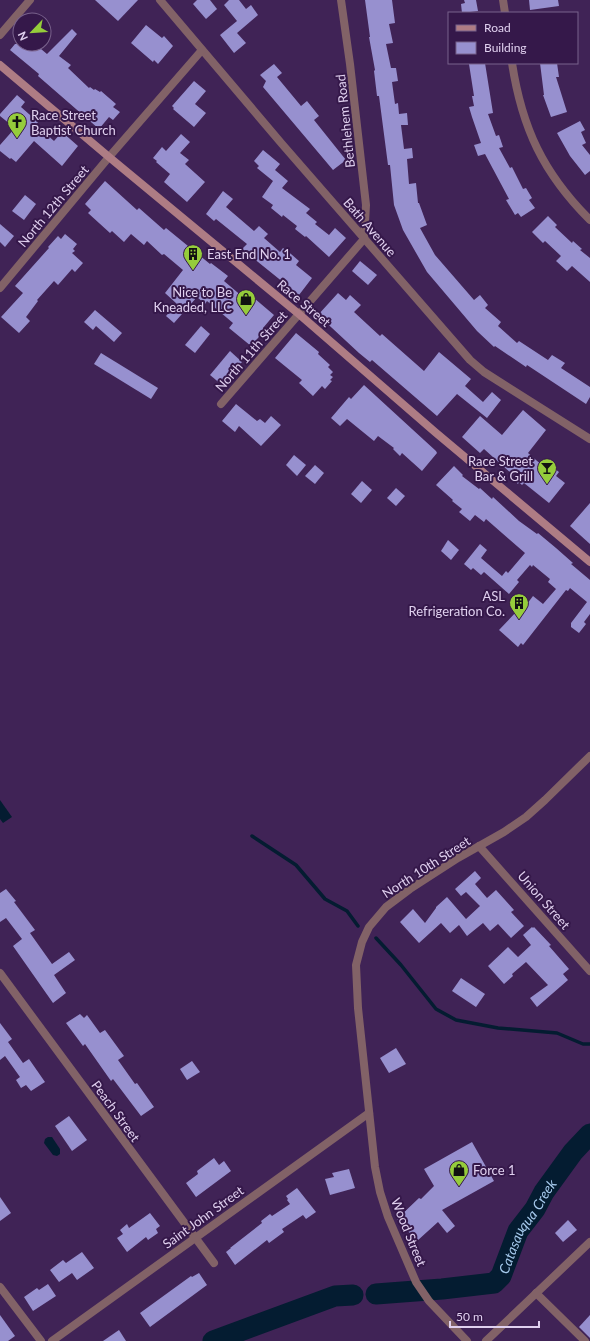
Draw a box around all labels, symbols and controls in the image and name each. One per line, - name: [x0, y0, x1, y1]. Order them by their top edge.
- north arrow: [12, 12, 52, 52]
- legend: [448, 12, 578, 64]
- text: Road: [484, 20, 511, 35]
- text: N: [15, 30, 30, 43]
- text: Building: [484, 40, 527, 55]
- street label: Bethlehem Road: [332, 73, 358, 169]
- place label: Race Street Baptist Church: [31, 107, 116, 138]
- church icon: Race Street Baptist Church: [6, 111, 28, 139]
- street label: North 12th Street: [14, 162, 92, 250]
- street label: Bath Avenue: [340, 194, 400, 260]
- building icon: East End No. 1: [182, 243, 204, 271]
- place label: East End No. 1: [207, 246, 291, 262]
- street label: Race Street: [274, 276, 334, 330]
- place label: Nice to Be Kneaded, LLC: [154, 284, 232, 315]
- shop icon: Nice to Be Kneaded, LLC: [235, 288, 257, 316]
- street label: North 11th Street: [212, 307, 291, 395]
- place label: Race Street Bar & Grill: [468, 453, 533, 484]
- bar icon: Race Street Bar & Grill: [536, 457, 558, 485]
- place label: ASL Refrigeration Co.: [409, 588, 505, 619]
- building icon: ASL Refrigeration Co.: [508, 592, 530, 620]
- street label: North 10th Street: [379, 832, 473, 901]
- street label: Union Street: [514, 868, 574, 933]
- street label: Peach Street: [88, 1077, 144, 1145]
- shop icon: Force 1: [448, 1159, 470, 1187]
- place label: Force 1: [473, 1162, 515, 1178]
- water label: Catasauqua Creek: [494, 1175, 560, 1276]
- street label: Saint John Street: [159, 1182, 247, 1252]
- street label: Wood Street: [388, 1195, 430, 1269]
- scale bar: [450, 1303, 539, 1329]
- text: 50 m: [456, 1309, 483, 1324]

